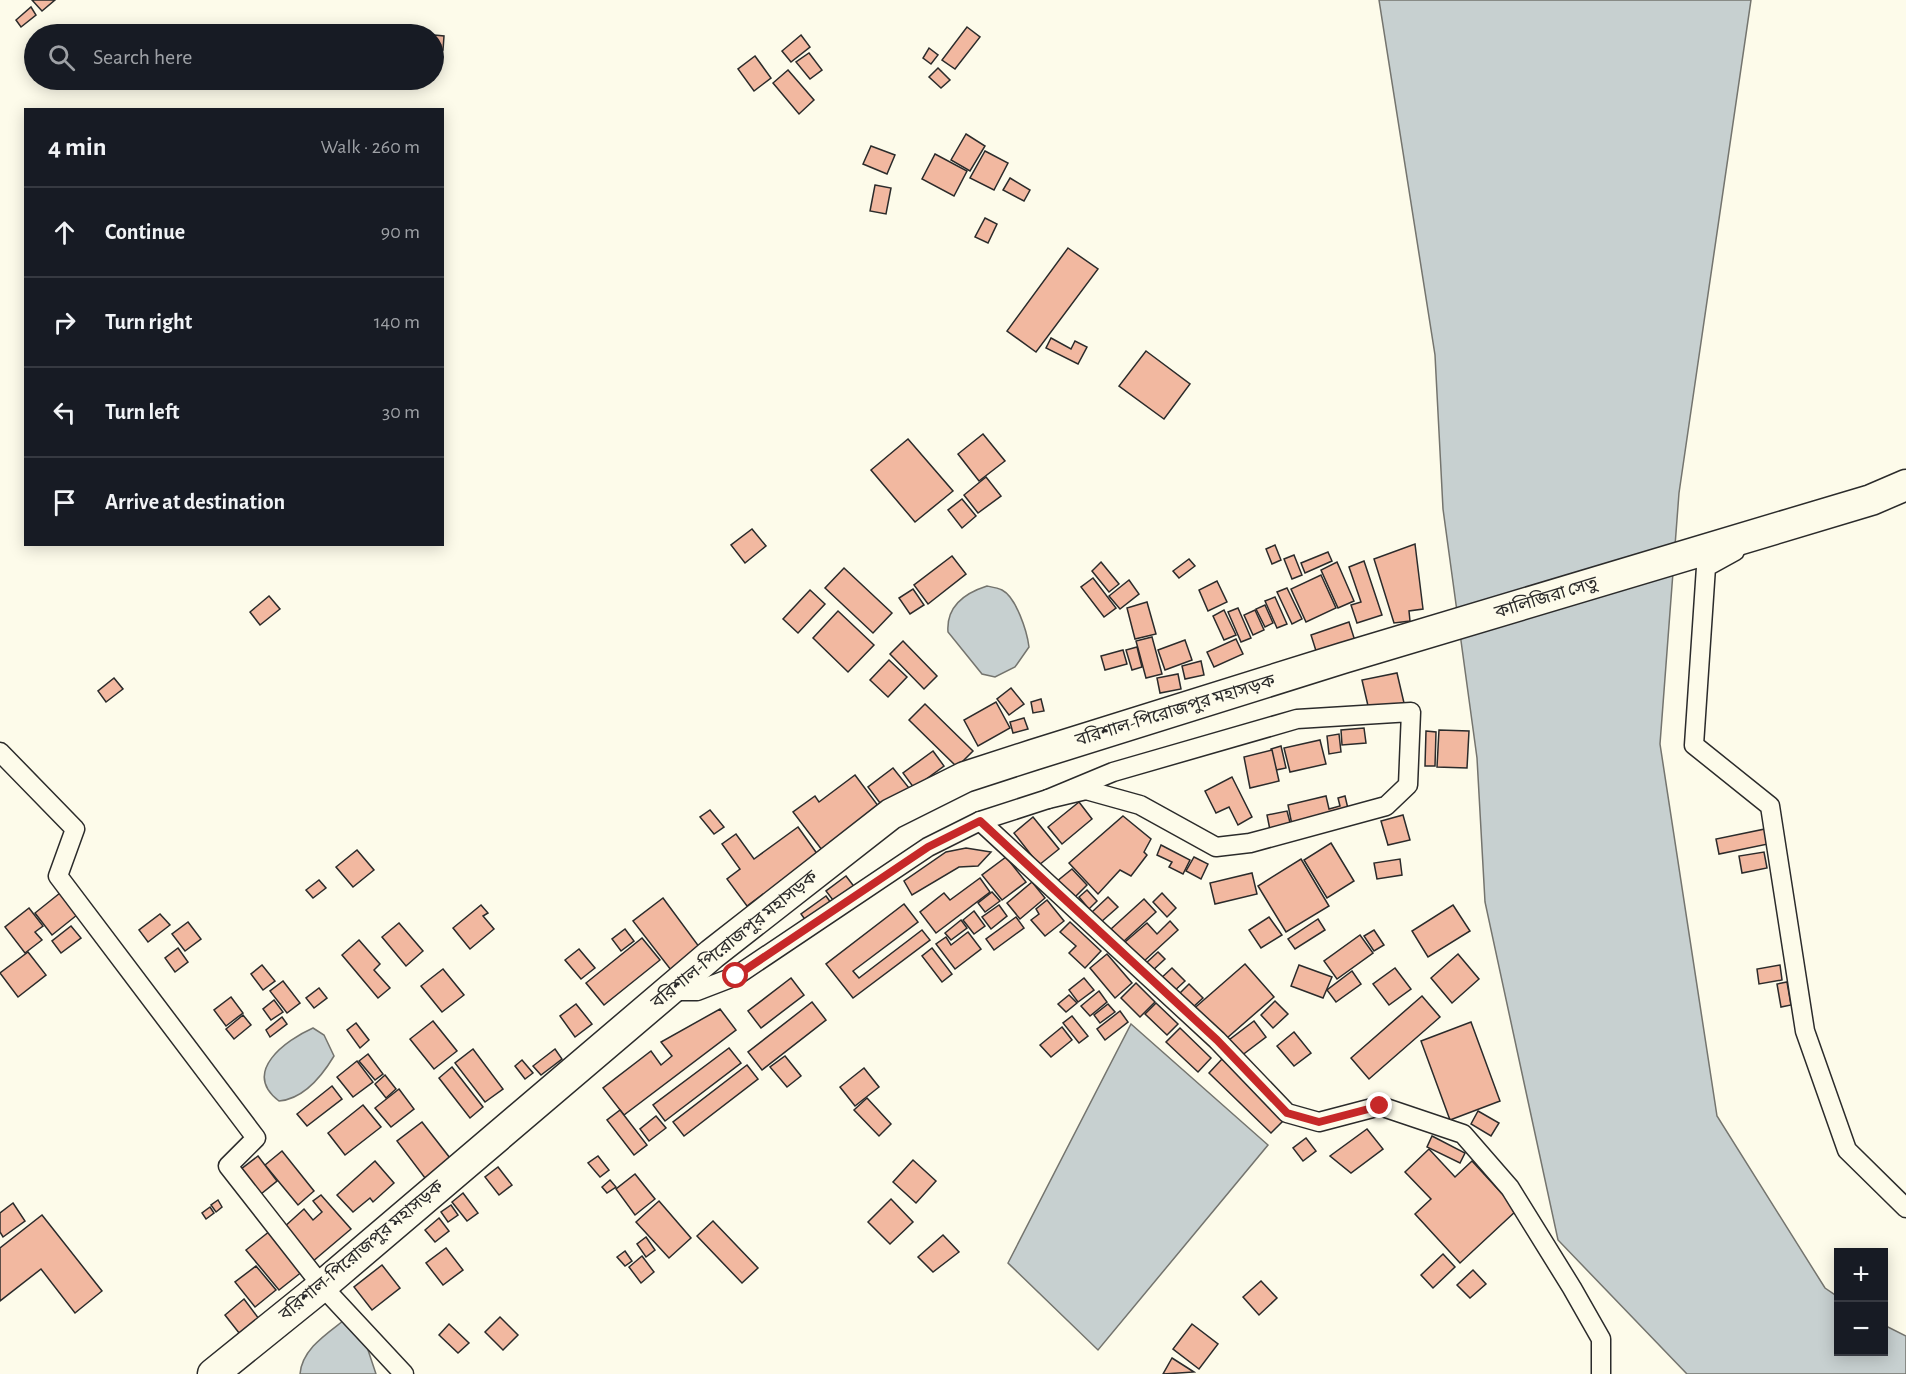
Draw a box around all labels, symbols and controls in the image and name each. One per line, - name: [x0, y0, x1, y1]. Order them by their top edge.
- search box: [24, 24, 444, 90]
- icon: search: [45, 41, 78, 74]
- text: Search here: [93, 46, 192, 68]
- text: 4 min: [48, 134, 107, 160]
- text: Walk · 260 m: [320, 137, 420, 157]
- icon: ahead: [48, 216, 81, 249]
- text: Continue: [105, 221, 185, 243]
- text: 90 m: [381, 222, 420, 242]
- icon: right: [48, 306, 81, 339]
- text: Turn right: [105, 311, 192, 333]
- text: 140 m: [374, 312, 420, 332]
- icon: left: [48, 396, 81, 429]
- text: Turn left: [105, 401, 179, 423]
- text: 30 m: [382, 402, 420, 422]
- icon: arrive: [48, 486, 81, 519]
- text: Arrive at destination: [105, 491, 285, 513]
- street label: কালিজিরা সেতু: [1491, 572, 1600, 623]
- street label: বরিশাল-পিরোজপুর মহাসড়ক: [1072, 670, 1278, 751]
- street label: বরিশাল-পিরোজপুর মহাসড়ক: [646, 866, 822, 1014]
- route start: [722, 962, 748, 988]
- route end: [1366, 1092, 1392, 1118]
- street label: বরিশাল-পিরোজপুর মহাসড়ক: [274, 1175, 448, 1326]
- map controls: [1834, 1248, 1888, 1356]
- button: +: [1834, 1248, 1888, 1302]
- button: −: [1834, 1302, 1888, 1356]

